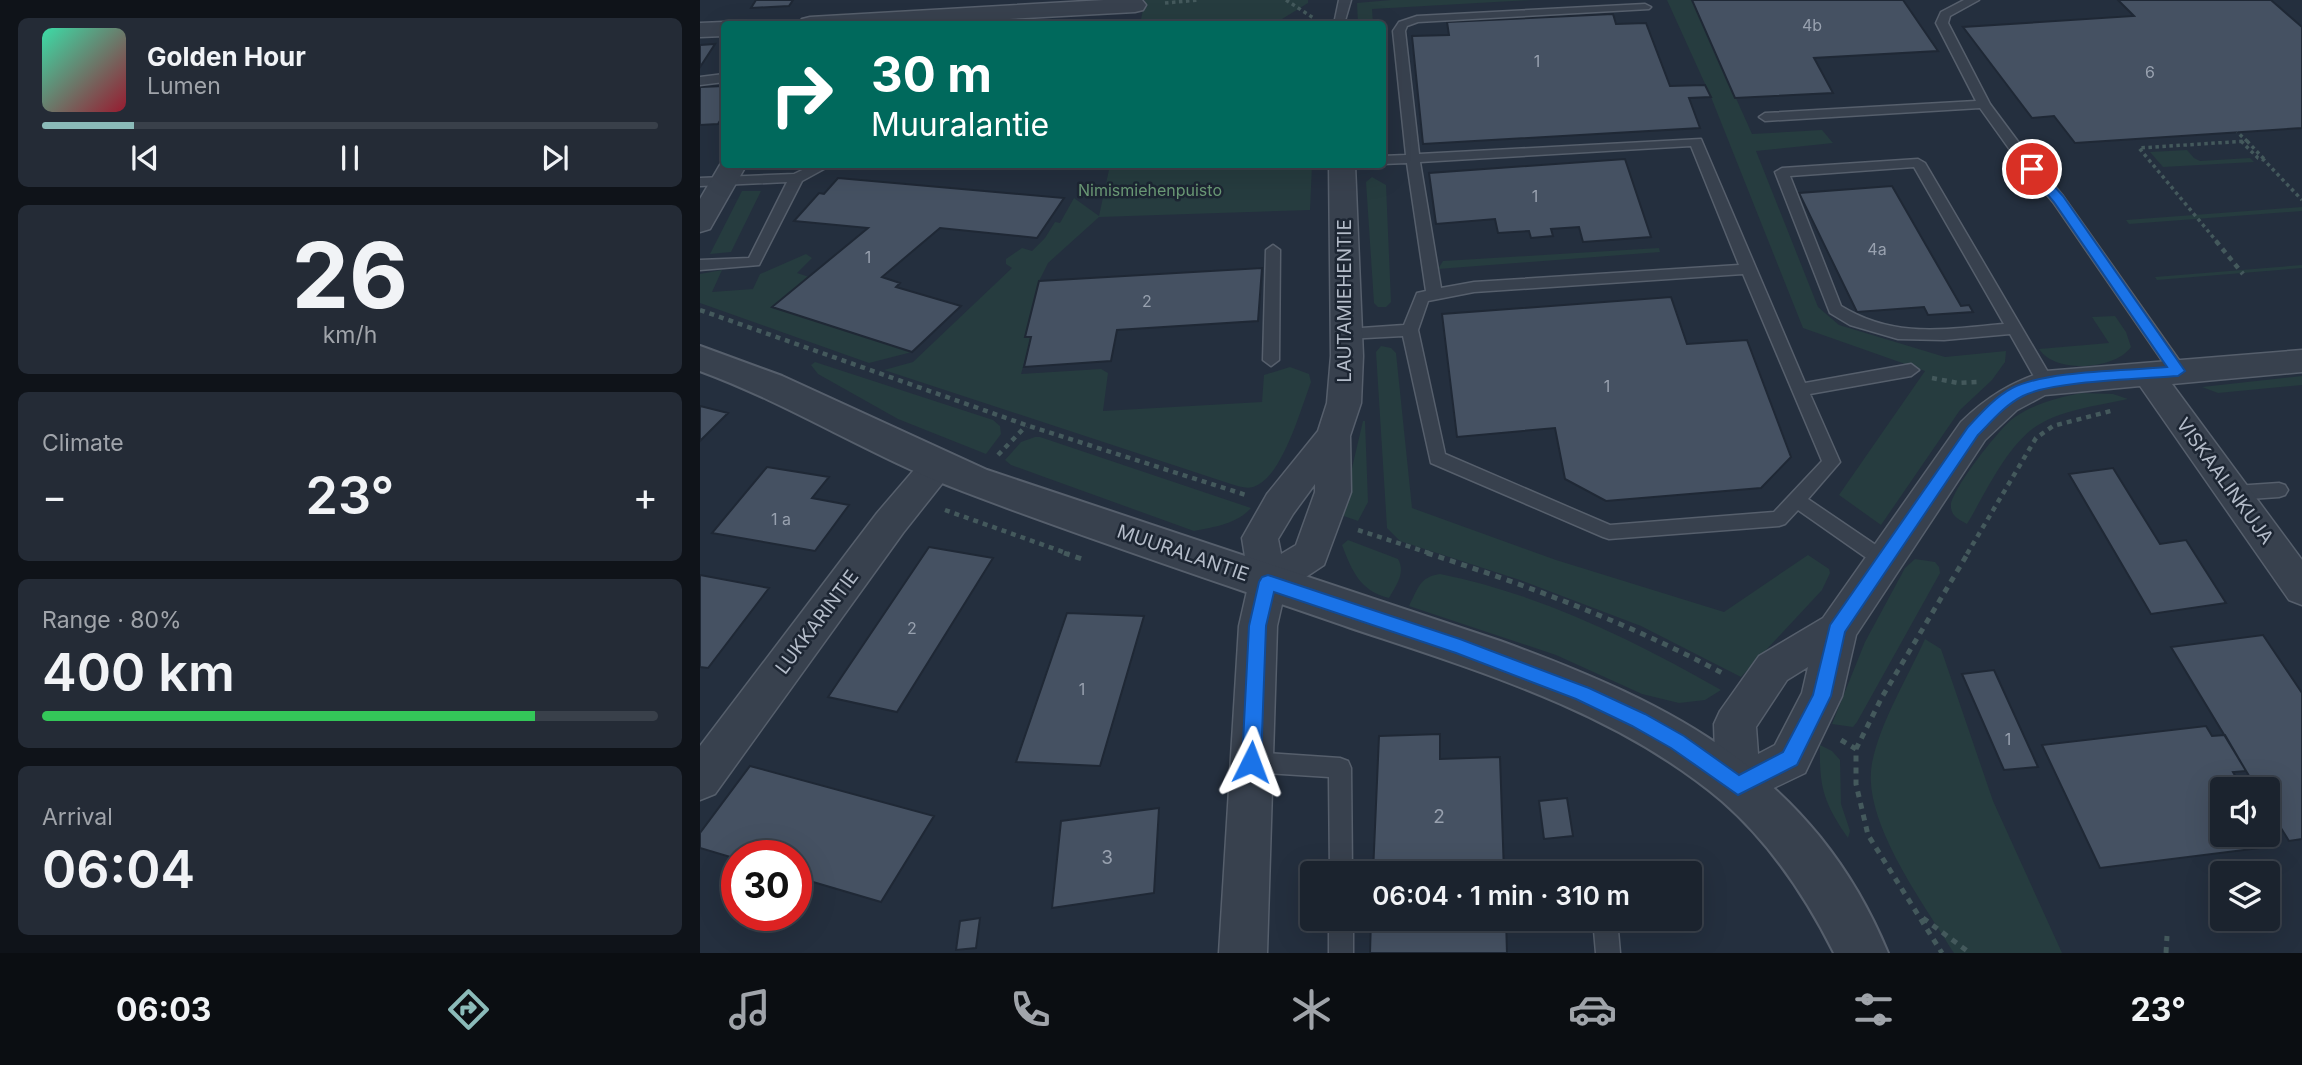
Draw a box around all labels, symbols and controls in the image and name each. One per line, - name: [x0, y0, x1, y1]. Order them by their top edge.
- house number: 4b: [1802, 15, 1822, 35]
- text: Golden Hour: [147, 41, 306, 72]
- text: 30 m: [871, 45, 992, 104]
- icon: right: [756, 49, 847, 140]
- house number: 1: [1534, 51, 1540, 71]
- house number: 6: [2145, 62, 2155, 82]
- text: Lumen: [147, 72, 221, 100]
- text: Muuralantie: [871, 105, 1049, 144]
- icon: previous: [126, 139, 164, 177]
- icon: pause: [331, 139, 369, 177]
- icon: next: [536, 139, 574, 177]
- pin: [2002, 139, 2062, 199]
- icon: arrive: [2013, 150, 2051, 188]
- park label: Nimismiehenpuisto: [1078, 180, 1222, 200]
- house number: 1: [1532, 186, 1538, 206]
- street label: LAUTAMIEHENTIE: [1333, 219, 1356, 383]
- text: 26: [292, 220, 408, 330]
- house number: 4a: [1867, 239, 1887, 259]
- house number: 1: [865, 247, 871, 267]
- house number: 2: [1142, 291, 1152, 311]
- text: km/h: [323, 321, 377, 349]
- house number: 1: [1604, 376, 1610, 396]
- street label: VISKAALINKUJA: [2172, 413, 2278, 549]
- text: Climate: [42, 429, 124, 457]
- text: 23°: [306, 464, 394, 527]
- text: −: [42, 473, 67, 519]
- text: +: [633, 473, 658, 519]
- house number: 1 a: [771, 509, 791, 529]
- street label: MUURALANTIE: [1114, 520, 1252, 586]
- street label: LUKKARINTIE: [771, 566, 863, 678]
- text: Range · 80%: [42, 606, 182, 634]
- house number: 2: [907, 618, 917, 638]
- text: 400 km: [42, 641, 235, 704]
- house number: 1: [1079, 679, 1085, 699]
- position arrow: [1214, 725, 1288, 799]
- house number: 1: [2005, 729, 2011, 749]
- map controls: [2210, 777, 2280, 931]
- button: sound: [2210, 777, 2280, 847]
- text: Arrival: [42, 803, 113, 831]
- house number: 2: [1433, 805, 1445, 828]
- text: 06:04: [42, 838, 195, 901]
- speed limit sign: 30: [721, 840, 812, 931]
- house number: 3: [1101, 846, 1113, 869]
- button: layers: [2210, 861, 2280, 931]
- text: 06:04 · 1 min · 310 m: [1372, 880, 1630, 911]
- icon: directions: [444, 985, 493, 1034]
- icon: music: [725, 985, 774, 1034]
- icon: phone: [1006, 985, 1055, 1034]
- icon: climate: [1287, 985, 1336, 1034]
- icon: car: [1568, 985, 1617, 1034]
- icon: filters: [1849, 985, 1898, 1034]
- text: 06:03: [116, 990, 211, 1029]
- text: 23°: [2131, 990, 2186, 1029]

